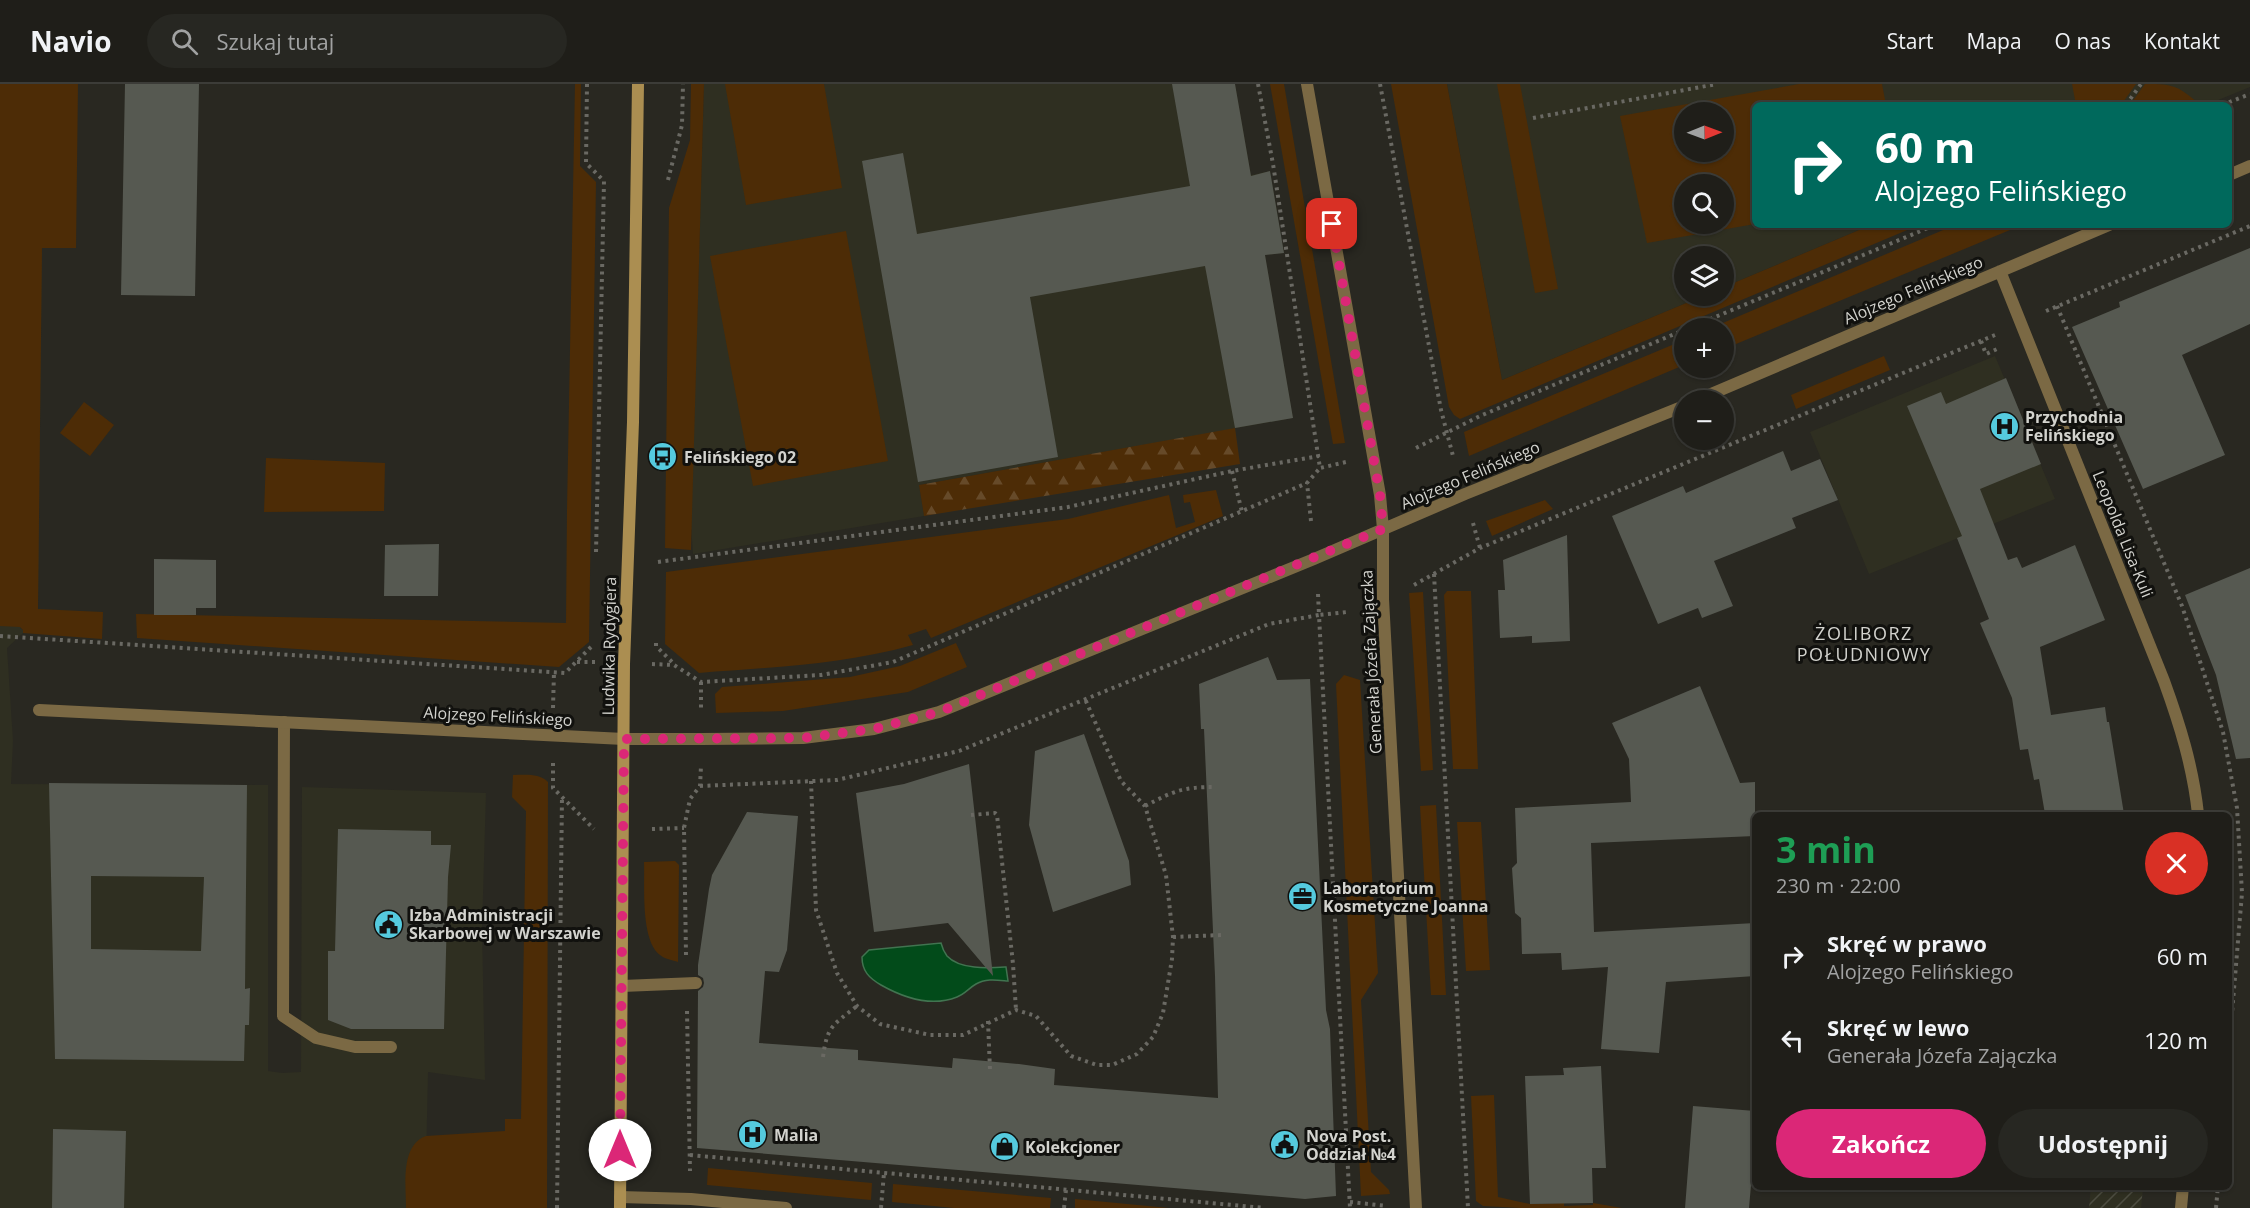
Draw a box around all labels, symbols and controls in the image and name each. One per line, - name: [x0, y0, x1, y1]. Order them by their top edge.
- search box: [147, 14, 567, 68]
- text: Navio: [30, 22, 111, 60]
- icon: search: [168, 25, 201, 58]
- text: Szukaj tutaj: [216, 26, 334, 56]
- text: Start: [1887, 27, 1934, 55]
- text: Mapa: [1967, 27, 2022, 55]
- text: O nas: [2055, 27, 2111, 55]
- text: Kontakt: [2144, 27, 2220, 55]
- north arrow: [1674, 102, 1734, 162]
- map controls: [1674, 102, 1734, 450]
- text: 60 m: [1875, 118, 1975, 175]
- icon: right: [1776, 126, 1854, 204]
- text: Alojzego Felińskiego: [1875, 172, 2127, 209]
- button: search: [1674, 174, 1734, 234]
- pin: [1306, 198, 1357, 249]
- icon: arrive: [1315, 207, 1348, 240]
- button: layers: [1674, 246, 1734, 306]
- street label: Alojzego Felińskiego: [1840, 251, 1986, 329]
- button: +: [1674, 318, 1734, 378]
- button: −: [1674, 390, 1734, 450]
- place label: Przychodnia Felińskiego: [2025, 406, 2123, 446]
- hospital icon: Przychodnia Felińskiego: [1988, 410, 2020, 442]
- street label: Alojzego Felińskiego: [1397, 436, 1543, 514]
- bus stop icon: Felińskiego 02: [647, 441, 679, 473]
- place label: Felińskiego 02: [684, 446, 796, 468]
- street label: Leopolda Lisa-Kuli: [2088, 467, 2158, 601]
- street label: Generała Józefa Zajączka: [1355, 569, 1387, 755]
- street label: Ludwika Rydygiera: [597, 576, 621, 716]
- district label: ŻOLIBORZ POŁUDNIOWY: [1797, 621, 1931, 666]
- street label: Alojzego Felińskiego: [423, 701, 573, 731]
- text: 3 min: [1776, 825, 1876, 874]
- button: close: [2145, 832, 2208, 895]
- text: 230 m · 22:00: [1776, 872, 1901, 899]
- place label: Laboratorium Kosmetyczne Joanna: [1323, 877, 1488, 917]
- office icon: Laboratorium Kosmetyczne Joanna: [1286, 881, 1318, 913]
- place label: Izba Administracji Skarbowej w Warszawie: [409, 904, 601, 944]
- public building icon: Izba Administracji Skarbowej w Warszawie: [372, 908, 404, 940]
- text: Skręć w prawo: [1827, 928, 1987, 958]
- icon: right: [1776, 940, 1809, 973]
- text: 60 m: [2157, 941, 2208, 971]
- text: Alojzego Felińskiego: [1827, 958, 2014, 985]
- text: Skręć w lewo: [1827, 1012, 1969, 1042]
- icon: left: [1776, 1024, 1809, 1057]
- text: 120 m: [2144, 1025, 2208, 1055]
- text: Generała Józefa Zajączka: [1827, 1042, 2057, 1069]
- button: Zakończ: [1776, 1109, 1986, 1178]
- button: Udostępnij: [1998, 1109, 2208, 1178]
- position arrow: [588, 1118, 652, 1182]
- hospital icon: Malia: [737, 1119, 769, 1151]
- place label: Malia: [774, 1124, 818, 1146]
- place label: Nova Post. Oddział №4: [1306, 1125, 1396, 1165]
- public building icon: Nova Post. Oddział №4: [1269, 1129, 1301, 1161]
- shop icon: Kolekcjoner: [988, 1131, 1020, 1163]
- place label: Kolekcjoner: [1025, 1136, 1120, 1158]

